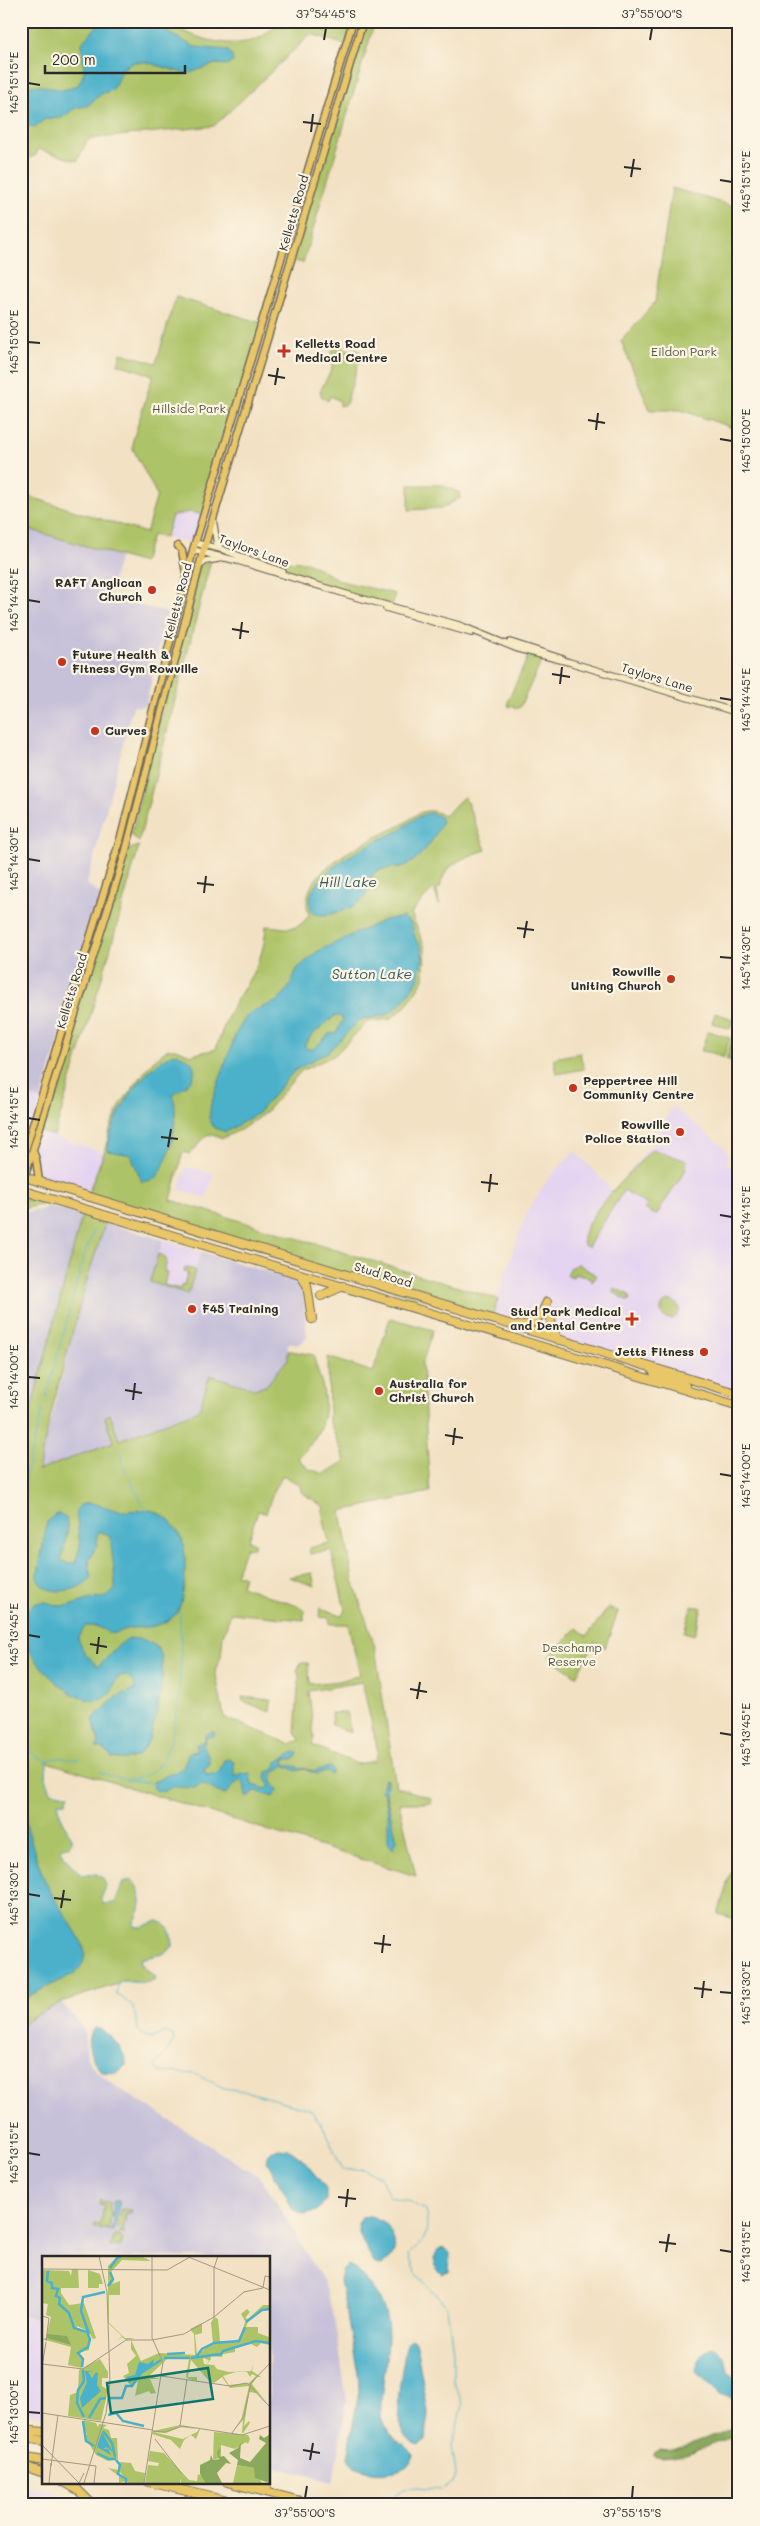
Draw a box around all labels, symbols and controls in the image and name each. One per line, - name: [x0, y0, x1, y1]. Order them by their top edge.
- text: 37°54'45"S: [296, 5, 356, 21]
- text: 37°55'00"S: [622, 5, 683, 21]
- scale bar: [45, 42, 185, 74]
- text: 200 m: [52, 49, 96, 69]
- text: 145°15'15"E: [5, 52, 21, 114]
- text: 145°15'15"E: [737, 151, 753, 213]
- street label: Kelletts Road: [275, 173, 312, 253]
- text: 145°15'00"E: [5, 309, 21, 374]
- place label: Kelletts Road Medical Centre: [295, 335, 387, 365]
- park label: Eildon Park: [651, 343, 717, 359]
- marker: Kelletts Road Medical Centre: [277, 344, 291, 358]
- park label: Hillside Park: [152, 400, 226, 416]
- text: 145°15'00"E: [737, 408, 753, 473]
- street label: Taylors Lane: [217, 530, 292, 570]
- street label: Kelletts Road: [159, 560, 195, 641]
- text: 145°14'45"E: [5, 568, 21, 632]
- place label: RAFT Anglican Church: [55, 574, 142, 604]
- marker: RAFT Anglican Church: [146, 584, 158, 596]
- place label: Future Health & Fitness Gym Rowville: [72, 646, 198, 676]
- marker: Future Health & Fitness Gym Rowville: [56, 656, 68, 668]
- street label: Taylors Lane: [620, 659, 695, 696]
- text: 145°14'45"E: [737, 668, 753, 732]
- place label: Curves: [105, 722, 147, 738]
- marker: Curves: [89, 725, 101, 737]
- text: 145°14'30"E: [5, 827, 21, 891]
- water label: Hill Lake: [319, 872, 377, 891]
- text: 145°14'30"E: [737, 926, 753, 990]
- street label: Kelletts Road: [52, 951, 90, 1030]
- place label: Rowville Uniting Church: [571, 963, 661, 993]
- water label: Sutton Lake: [332, 964, 412, 983]
- marker: Rowville Uniting Church: [665, 973, 677, 985]
- place label: Peppertree Hill Community Centre: [583, 1072, 694, 1102]
- marker: Peppertree Hill Community Centre: [567, 1082, 579, 1094]
- text: 145°14'15"E: [5, 1087, 21, 1149]
- place label: Rowville Police Station: [585, 1116, 670, 1146]
- marker: Rowville Police Station: [674, 1126, 686, 1138]
- text: 145°14'15"E: [737, 1186, 753, 1248]
- street label: Stud Road: [352, 1258, 415, 1291]
- place label: F45 Training: [202, 1300, 278, 1316]
- marker: F45 Training: [186, 1303, 198, 1315]
- place label: Stud Park Medical and Dental Centre: [510, 1303, 621, 1333]
- marker: Stud Park Medical and Dental Centre: [625, 1312, 639, 1326]
- place label: Jetts Fitness: [615, 1343, 694, 1359]
- text: 145°14'00"E: [5, 1344, 21, 1410]
- marker: Jetts Fitness: [698, 1346, 710, 1358]
- place label: Australia for Christ Church: [389, 1375, 474, 1405]
- marker: Australia for Christ Church: [373, 1385, 385, 1397]
- text: 145°14'00"E: [737, 1443, 753, 1509]
- text: 145°13'45"E: [5, 1603, 21, 1667]
- park label: Deschamp Reserve: [542, 1639, 602, 1669]
- text: 145°13'45"E: [737, 1703, 753, 1767]
- text: 145°13'30"E: [5, 1862, 21, 1926]
- text: 145°13'30"E: [737, 1961, 753, 2025]
- text: 145°13'15"E: [5, 2122, 21, 2184]
- text: 145°13'15"E: [737, 2221, 753, 2283]
- inset map: [42, 2256, 270, 2484]
- text: 145°13'00"E: [5, 2379, 21, 2445]
- text: 37°55'00"S: [275, 2504, 336, 2520]
- text: 37°55'15"S: [603, 2504, 661, 2520]

